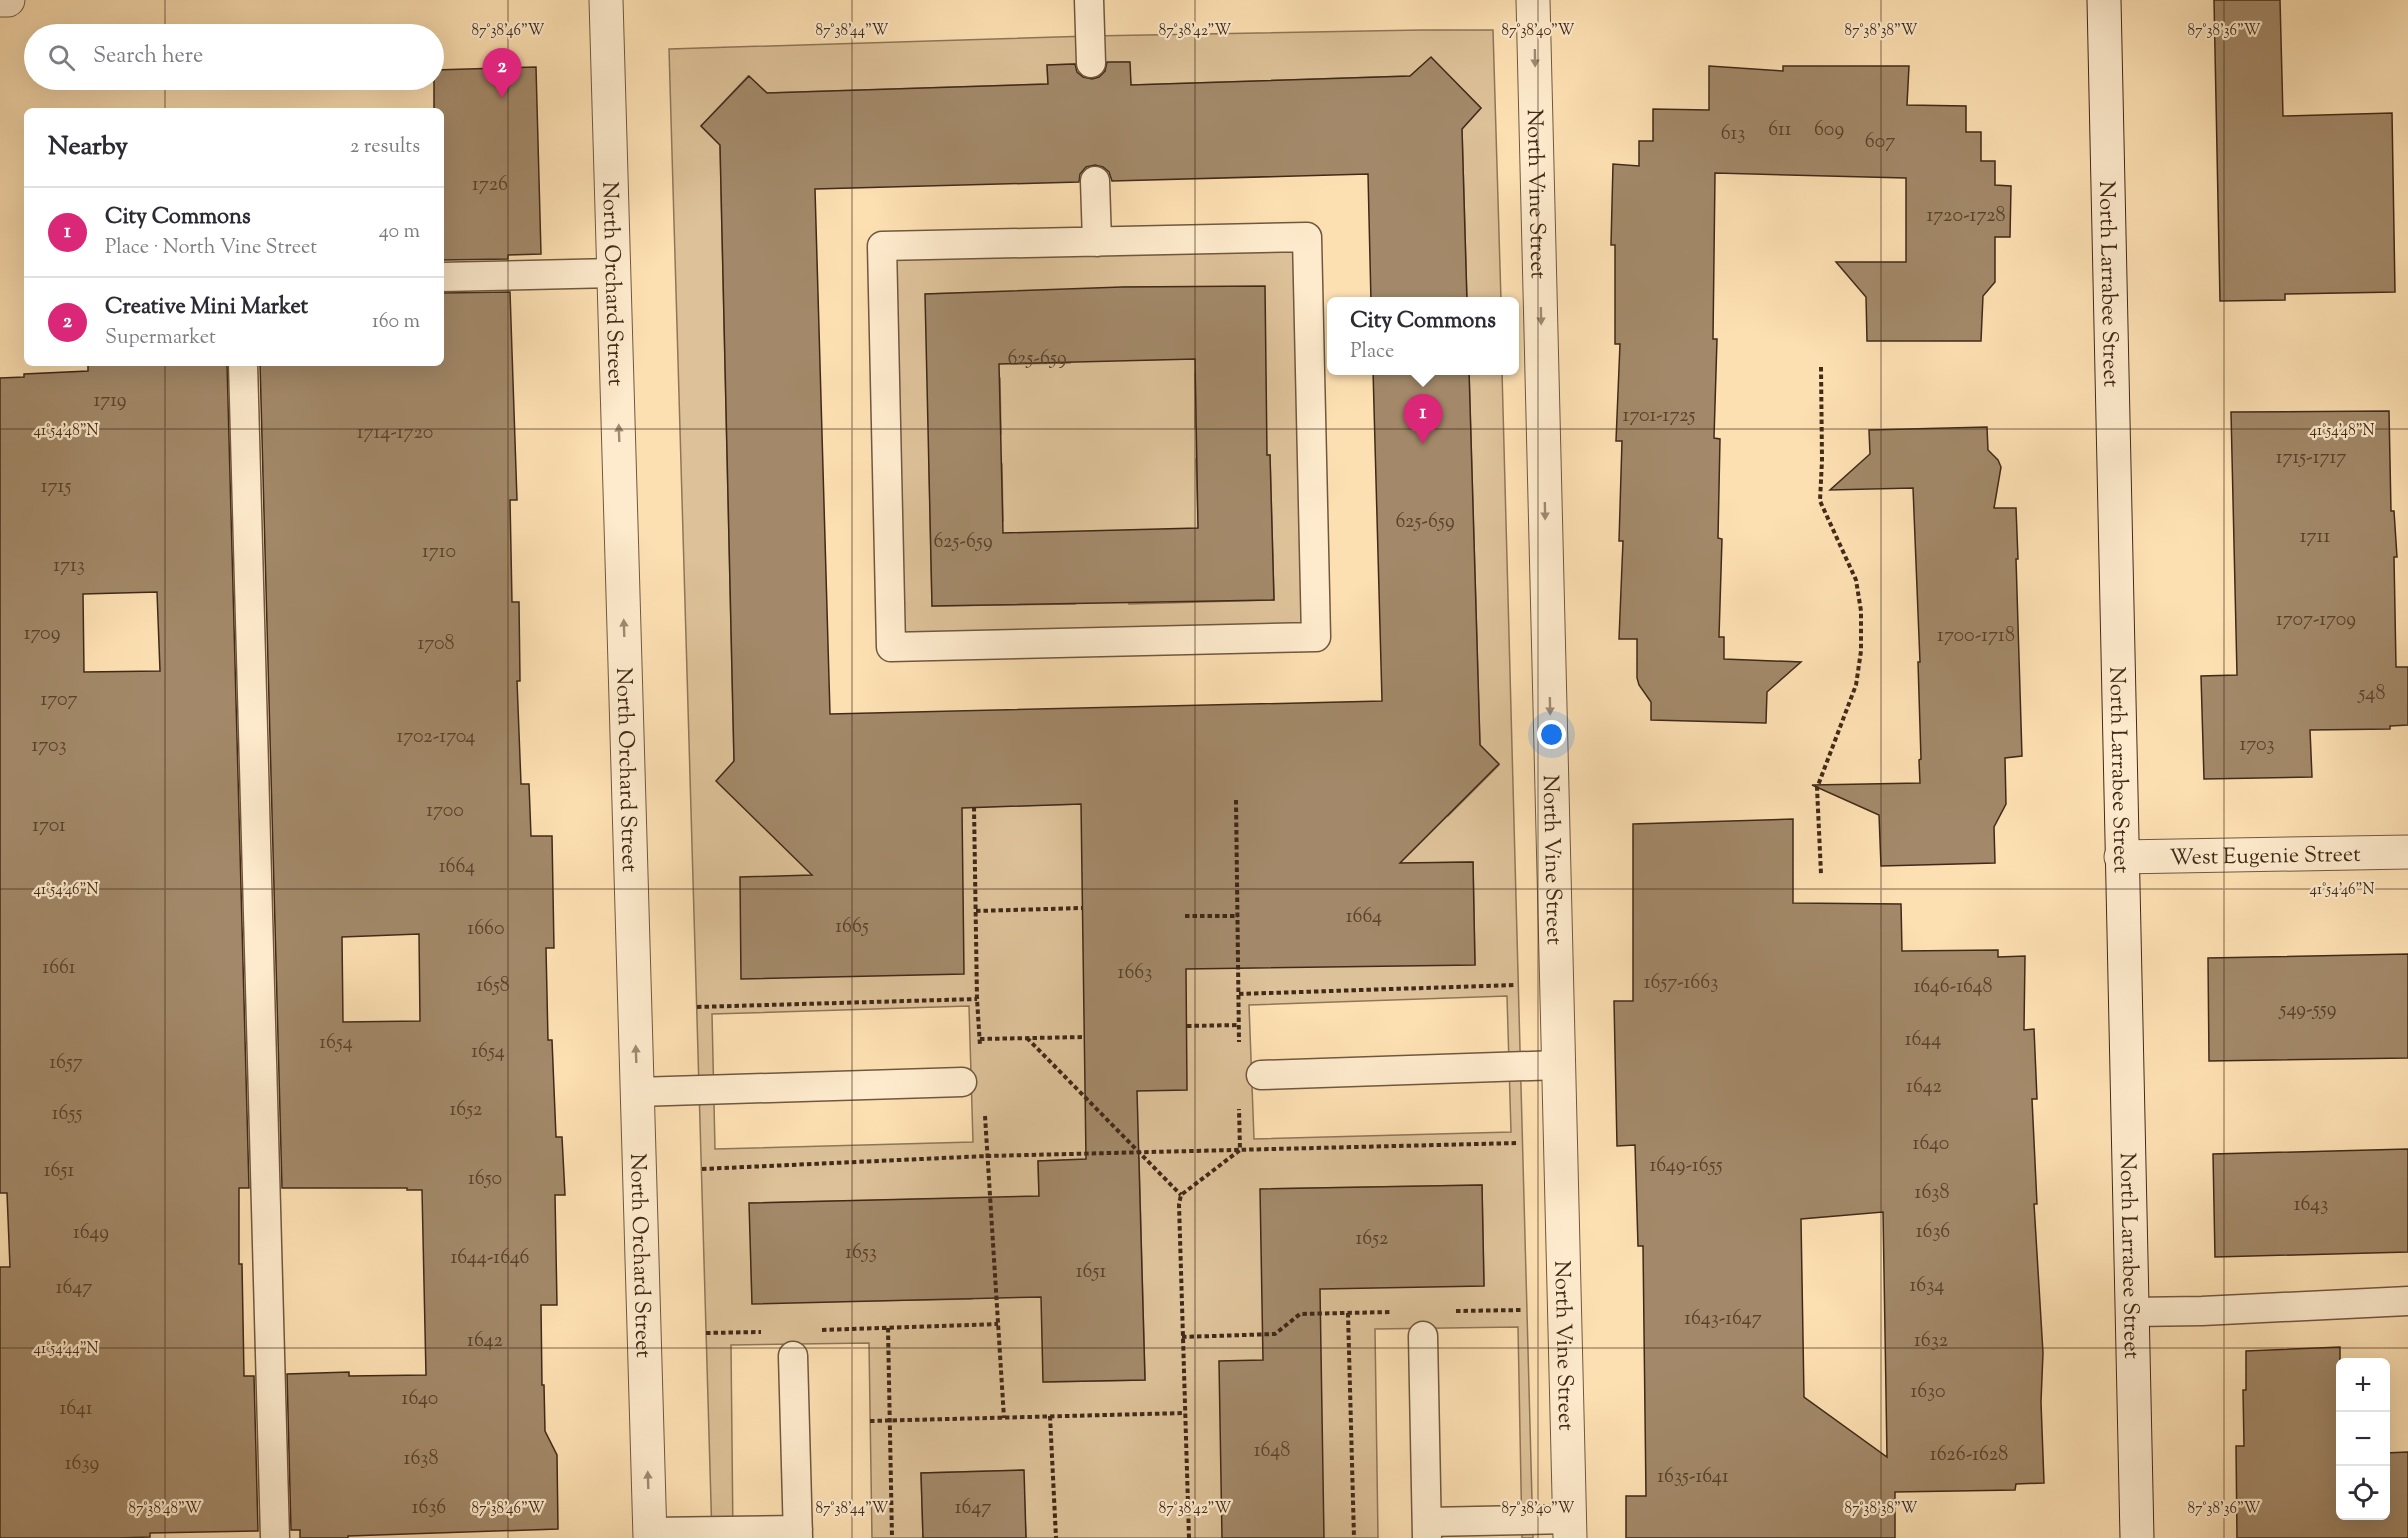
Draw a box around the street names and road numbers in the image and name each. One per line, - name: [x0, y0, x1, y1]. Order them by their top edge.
- street label: North Vine Street: [1517, 109, 1553, 280]
- street label: North Larrabee Street: [2089, 180, 2125, 388]
- street label: North Orchard Street: [592, 181, 630, 387]
- street label: North Larrabee Street: [2099, 666, 2136, 874]
- street label: North Orchard Street: [606, 667, 644, 873]
- street label: North Vine Street: [1533, 774, 1569, 946]
- street label: West Eugenie Street: [2169, 840, 2361, 875]
- street label: North Larrabee Street: [2110, 1152, 2146, 1360]
- street label: North Orchard Street: [620, 1153, 658, 1359]
- street label: North Vine Street: [1544, 1260, 1580, 1432]

